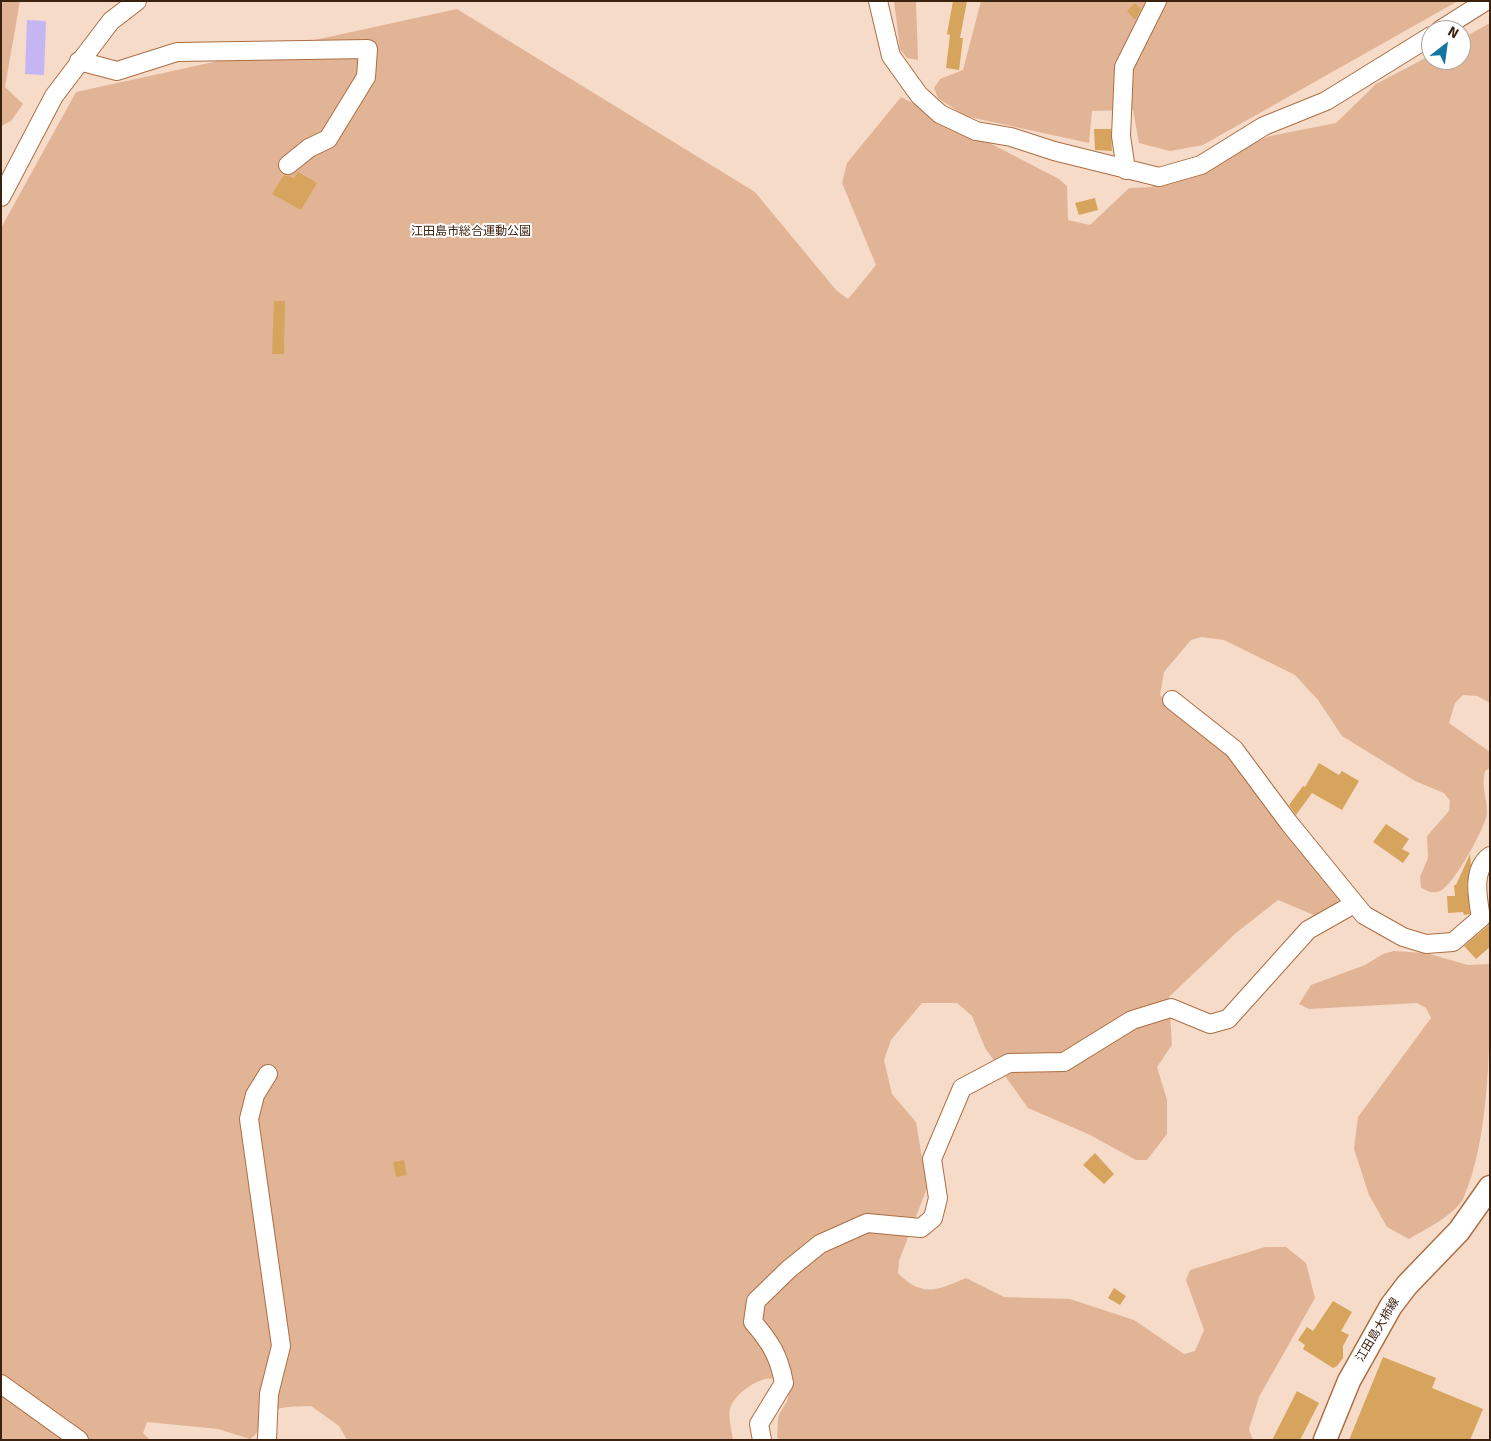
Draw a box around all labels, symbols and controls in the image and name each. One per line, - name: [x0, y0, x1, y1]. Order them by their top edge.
- north arrow: [1421, 20, 1471, 70]
- text: N: [1445, 23, 1462, 42]
- park label: 江田島市総合運動公園: [411, 225, 531, 239]
- street label: 江田島大柿線: [1353, 1295, 1403, 1365]

